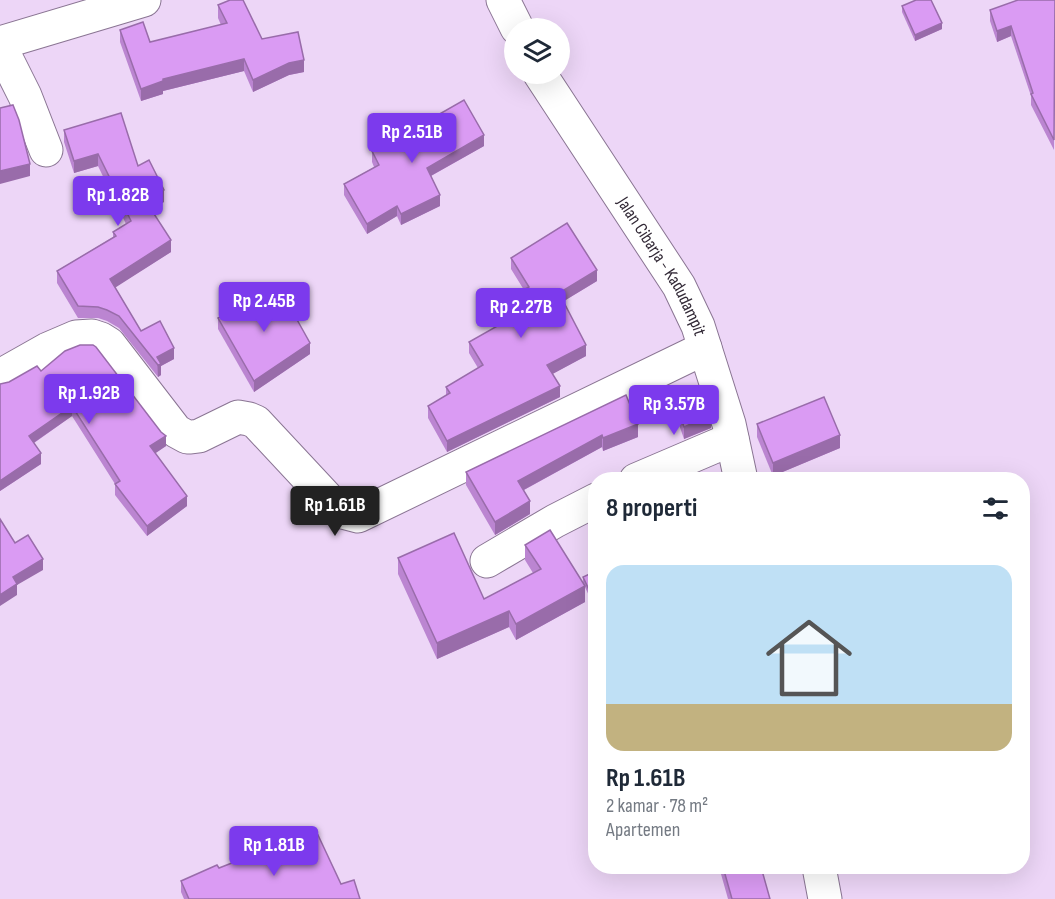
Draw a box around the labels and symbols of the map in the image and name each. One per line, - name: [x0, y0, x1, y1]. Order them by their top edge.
- pin: Rp 2.51B: [350, 113, 474, 164]
- pin: Rp 1.82B: [56, 176, 180, 227]
- street label: Jalan Cibarja - Kadudampit: [612, 192, 710, 339]
- pin: Rp 2.45B: [202, 282, 326, 333]
- pin: Rp 2.27B: [459, 288, 583, 339]
- pin: Rp 1.92B: [27, 374, 151, 425]
- pin: Rp 3.57B: [612, 385, 736, 436]
- pin: Rp 1.61B: [273, 486, 397, 537]
- pin: Rp 1.81B: [212, 826, 336, 877]

